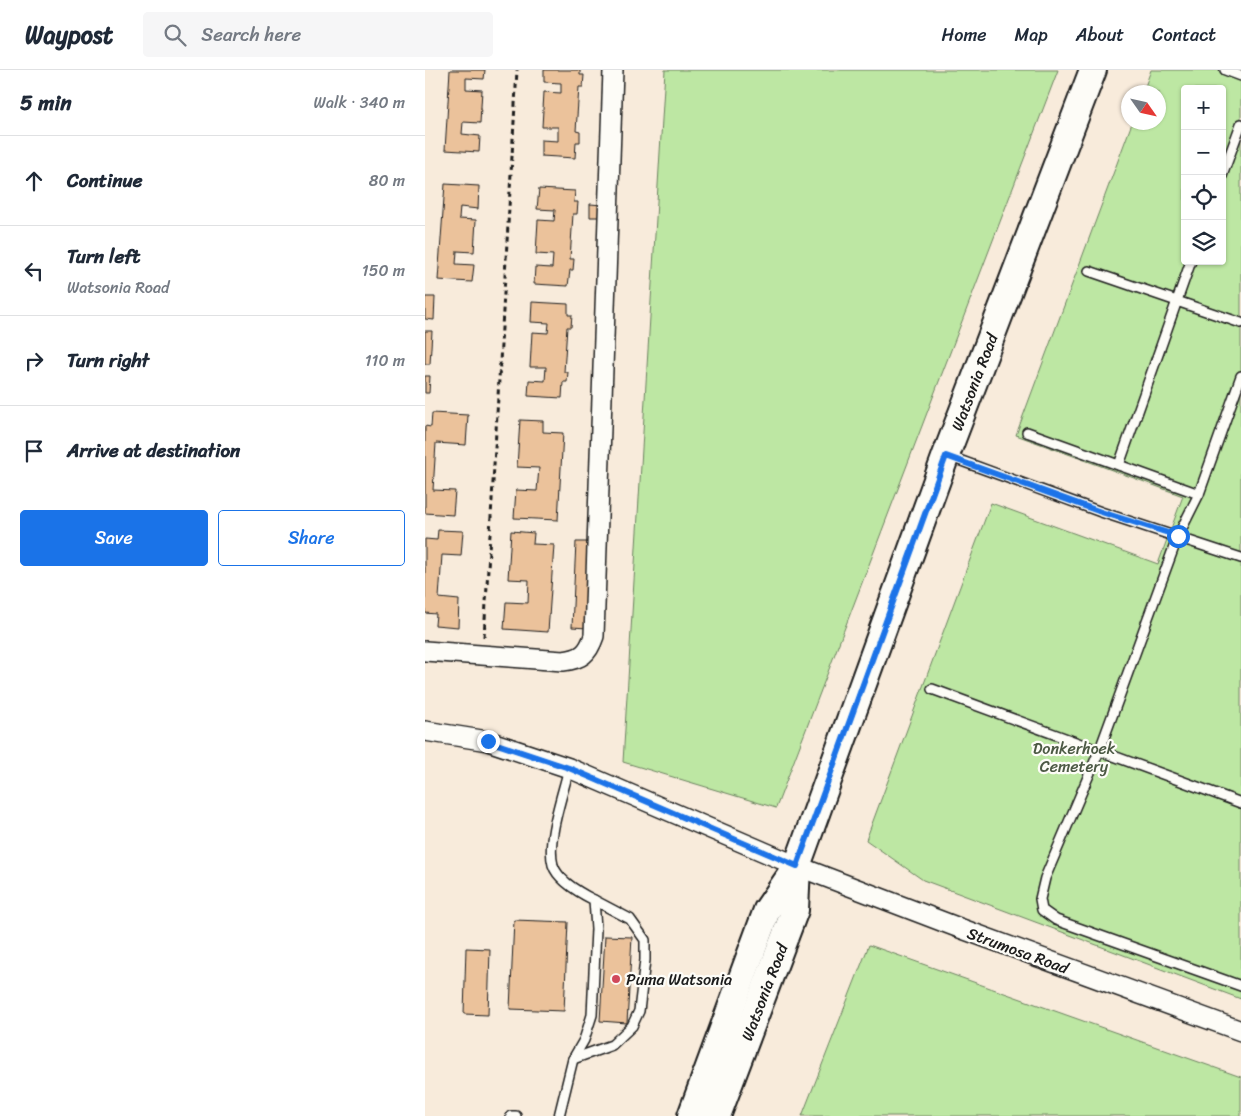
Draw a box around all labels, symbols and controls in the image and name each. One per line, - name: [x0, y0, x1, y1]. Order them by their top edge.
- search box: [143, 12, 493, 57]
- text: Waypost: [25, 14, 113, 56]
- text: Search here: [201, 18, 301, 51]
- text: Home: [942, 19, 987, 51]
- text: Map: [1015, 19, 1048, 51]
- text: About: [1076, 19, 1124, 51]
- text: Contact: [1152, 19, 1216, 51]
- icon: search: [161, 21, 189, 49]
- text: 5 min: [20, 84, 72, 122]
- north arrow: [1121, 85, 1166, 130]
- map controls: [1181, 85, 1226, 265]
- button: +: [1181, 85, 1226, 130]
- text: Walk · 340 m: [314, 88, 405, 117]
- button: −: [1181, 130, 1226, 175]
- text: Continue: [67, 164, 143, 197]
- text: 80 m: [369, 166, 405, 195]
- icon: ahead: [20, 167, 48, 195]
- button: locate: [1181, 175, 1226, 220]
- button: layers: [1181, 220, 1226, 265]
- text: Turn left: [67, 240, 140, 273]
- text: 150 m: [362, 256, 405, 285]
- icon: left: [20, 257, 48, 285]
- text: Watsonia Road: [67, 273, 169, 302]
- street label: Watsonia Road: [943, 328, 1007, 435]
- text: Turn right: [67, 344, 149, 377]
- text: 110 m: [365, 346, 405, 375]
- icon: right: [20, 347, 48, 375]
- text: Arrive at destination: [67, 434, 240, 467]
- icon: arrive: [20, 437, 48, 465]
- button: Save: [20, 510, 208, 566]
- button: Share: [218, 510, 405, 566]
- route start: [1167, 525, 1190, 548]
- route end: [477, 730, 500, 753]
- park label: Donkerhoek Cemetery: [1033, 734, 1116, 781]
- street label: Strumosa Road: [963, 919, 1074, 983]
- street label: Watsonia Road: [733, 938, 797, 1045]
- place label: Puma Watsonia: [626, 965, 732, 994]
- marker: Puma Watsonia: [610, 973, 622, 985]

